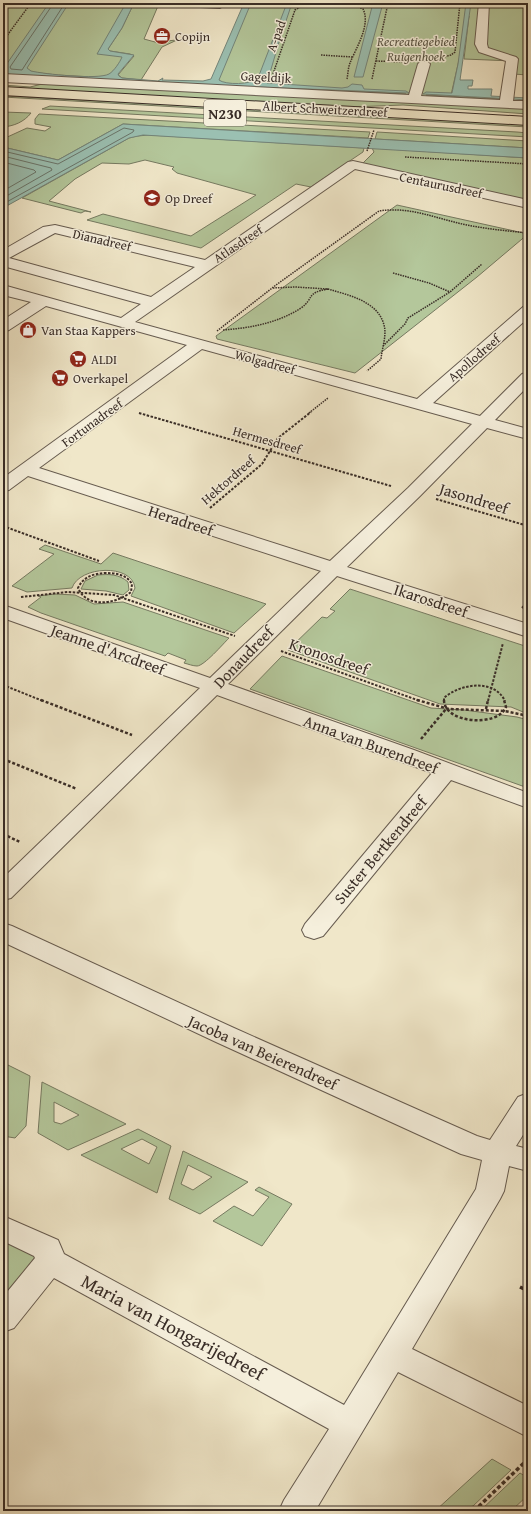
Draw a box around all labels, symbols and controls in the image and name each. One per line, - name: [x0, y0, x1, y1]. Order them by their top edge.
- street label: A-pad: [262, 17, 290, 54]
- office icon: Copijn: [152, 26, 172, 46]
- place label: Copijn: [175, 27, 211, 46]
- park label: Recreatiegebied Ruigenhoek: [376, 32, 455, 66]
- street label: Gageldijk: [240, 66, 292, 88]
- street label: Albert Schweitzerdreef: [262, 96, 390, 122]
- road number: N230: [204, 100, 246, 126]
- street label: Centaurusdreef: [398, 167, 486, 203]
- school or university icon: Op Dreef: [142, 188, 162, 208]
- place label: Op Dreef: [165, 189, 214, 208]
- street label: Atlasdreef: [210, 219, 268, 268]
- street label: Dianadreef: [71, 224, 135, 256]
- shop icon: Van Staa Kappers: [18, 320, 38, 340]
- place label: Van Staa Kappers: [41, 321, 136, 340]
- street label: Apollodreef: [444, 329, 506, 386]
- street label: Wolgadreef: [233, 345, 299, 380]
- supermarket icon: ALDI: [68, 349, 88, 369]
- place label: ALDI: [91, 350, 117, 369]
- supermarket icon: Overkapel: [50, 368, 70, 388]
- place label: Overkapel: [73, 369, 128, 388]
- street label: Fortunadreef: [58, 393, 128, 452]
- street label: Hermesdreef: [231, 421, 305, 459]
- street label: Hektordreef: [197, 450, 261, 509]
- street label: Jasondreef: [435, 476, 513, 520]
- street label: Heradreef: [145, 498, 218, 542]
- street label: Ikarosdreef: [391, 577, 473, 624]
- street label: Jeanne d'Arcdreef: [46, 617, 170, 681]
- street label: Donaudreef: [207, 619, 280, 693]
- street label: Kronosdreef: [286, 631, 374, 681]
- street label: Anna van Burendreef: [300, 708, 444, 780]
- street label: Suster Bertkendreef: [328, 789, 434, 909]
- street label: Jacoba van Beierendreef: [183, 1007, 343, 1097]
- street label: Maria van Hongarijedreef: [76, 1267, 271, 1388]

